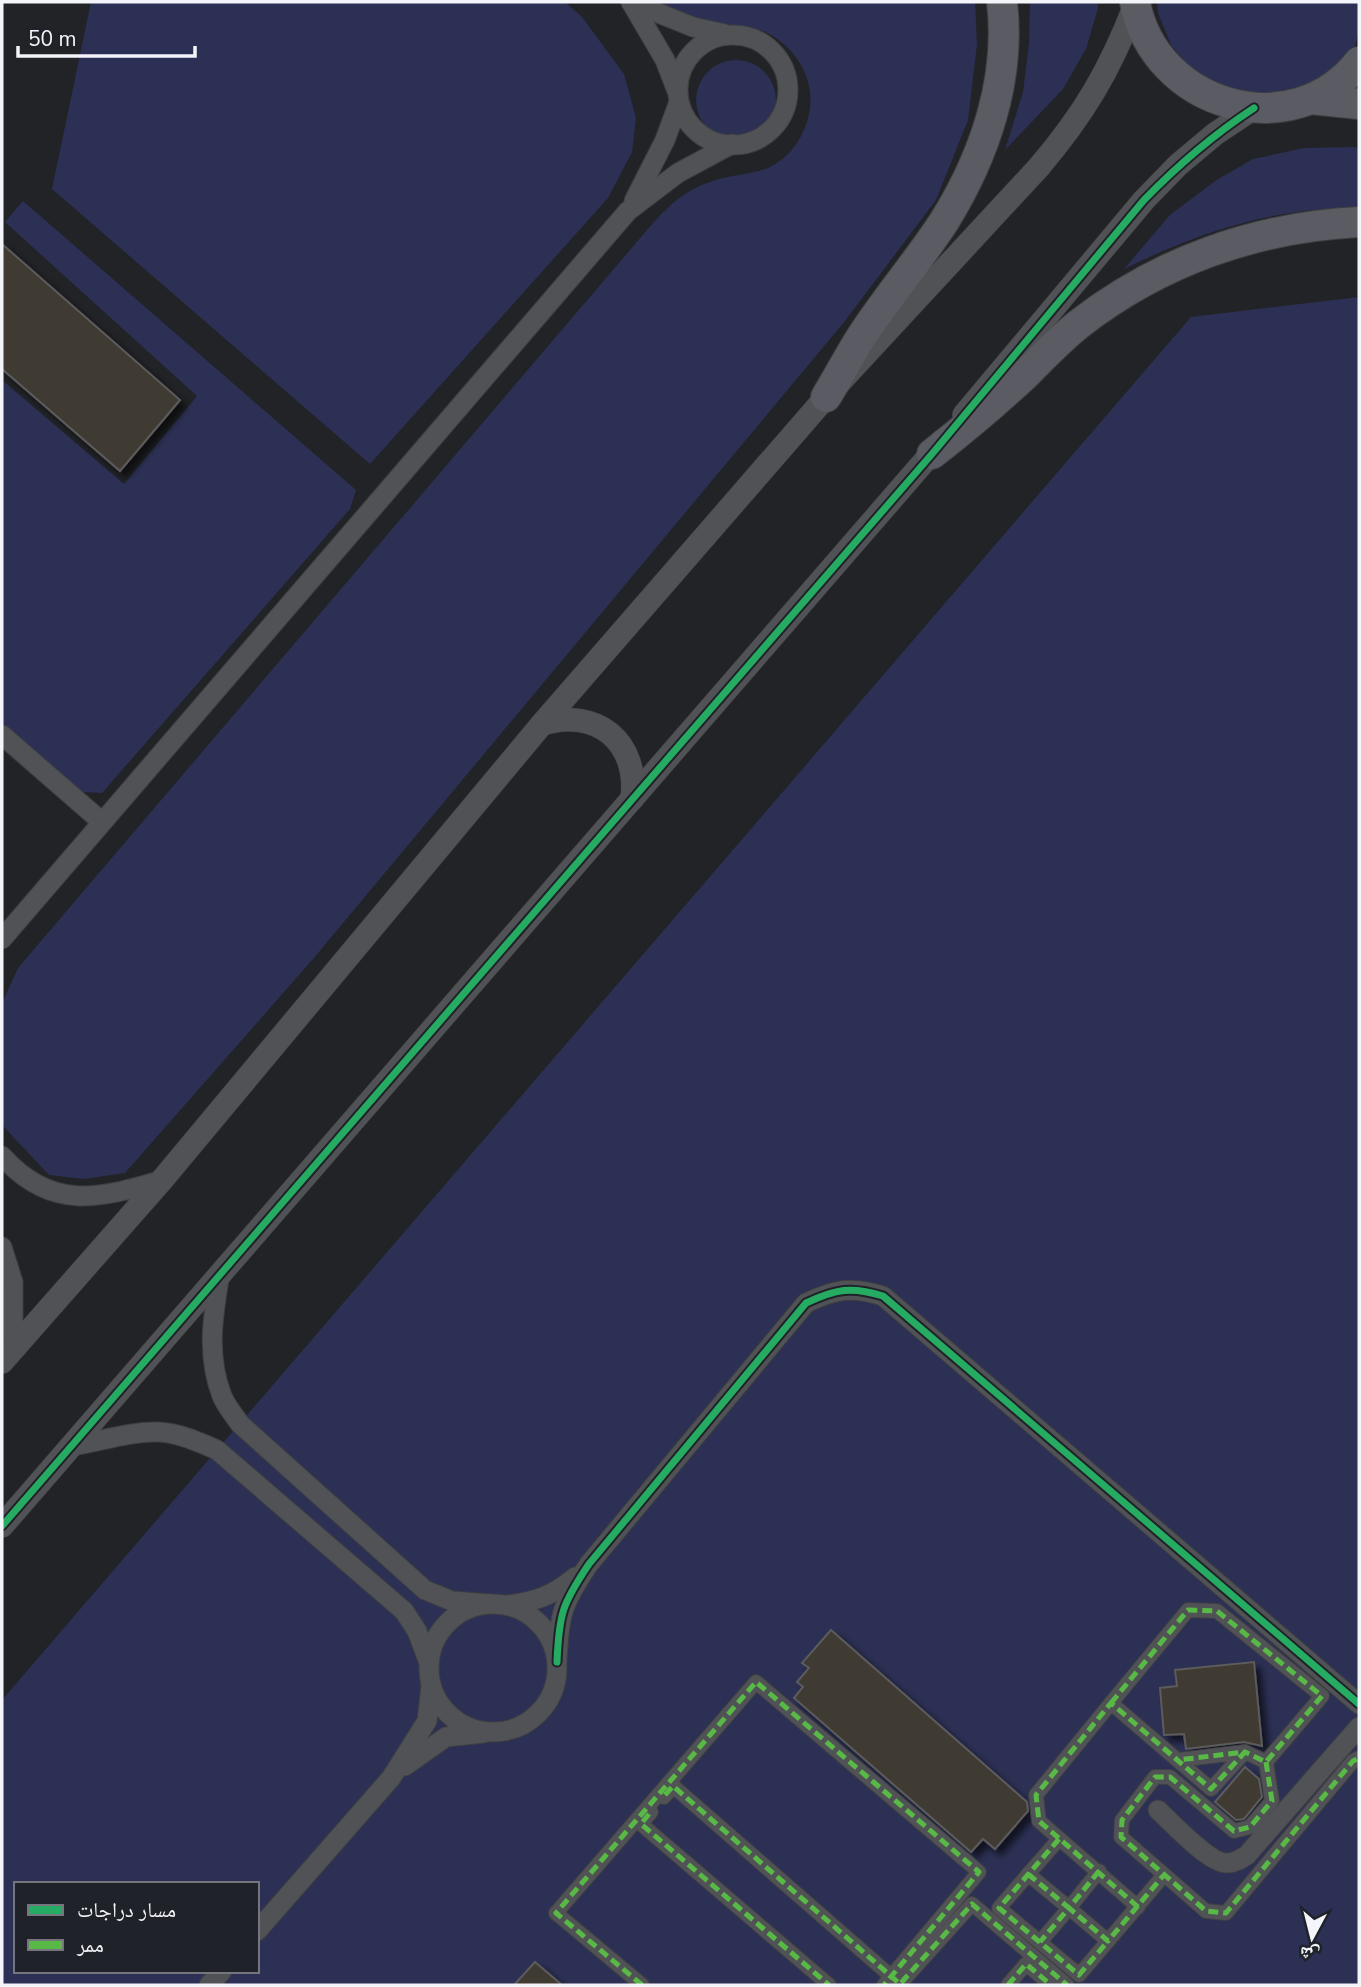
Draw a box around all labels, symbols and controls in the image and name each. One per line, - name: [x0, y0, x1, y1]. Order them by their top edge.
- scale bar: [18, 14, 194, 58]
- text: 50 m: [28, 25, 77, 53]
- legend: [14, 1882, 259, 1973]
- text: مسار دراجات: [77, 1896, 176, 1924]
- north arrow: [1277, 1903, 1347, 1973]
- text: ممر: [76, 1931, 104, 1959]
- text: ش: [1298, 1940, 1322, 1968]

